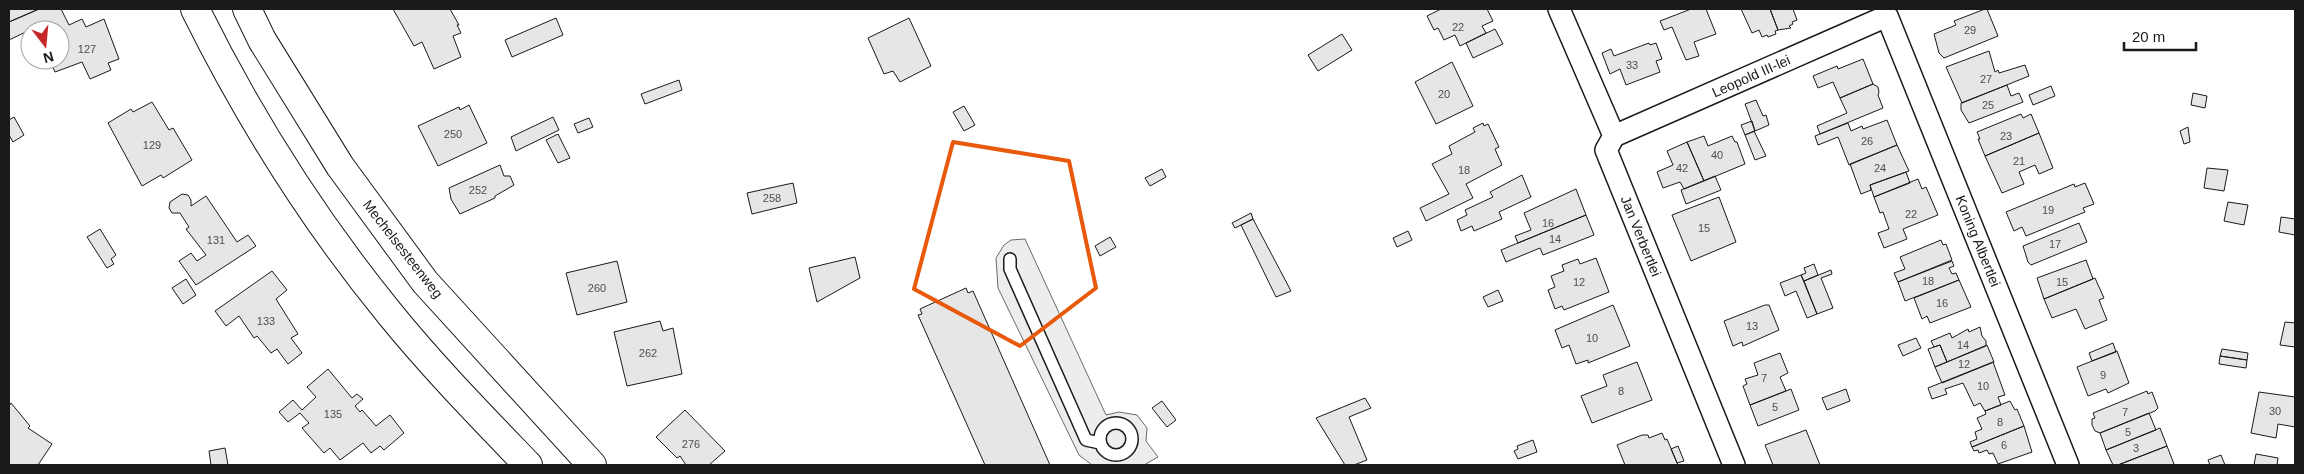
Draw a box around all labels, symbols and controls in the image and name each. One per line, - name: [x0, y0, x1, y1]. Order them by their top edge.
- north arrow: [20, 20, 70, 70]
- scale bar: [2124, 20, 2196, 52]
- house number: 22: [1452, 21, 1464, 33]
- house number: 29: [1964, 24, 1976, 36]
- text: 20 m: [2132, 28, 2165, 45]
- house number: 127: [78, 43, 96, 55]
- text: N: [42, 48, 56, 67]
- street label: Leopold III-lei: [1709, 52, 1793, 100]
- house number: 33: [1626, 59, 1638, 71]
- house number: 27: [1980, 73, 1992, 85]
- house number: 20: [1438, 88, 1450, 100]
- house number: 25: [1982, 99, 1994, 111]
- house number: 250: [444, 128, 462, 140]
- house number: 23: [2000, 130, 2012, 142]
- house number: 26: [1861, 135, 1873, 147]
- house number: 129: [143, 139, 161, 151]
- house number: 40: [1711, 149, 1723, 161]
- house number: 21: [2013, 155, 2025, 167]
- house number: 42: [1676, 162, 1688, 174]
- house number: 24: [1874, 162, 1886, 174]
- house number: 18: [1458, 164, 1470, 176]
- house number: 252: [469, 184, 487, 196]
- house number: 258: [763, 192, 781, 204]
- street label: Jan Verbertlei: [1618, 193, 1664, 279]
- street label: Koning Albertlei: [1952, 193, 2004, 289]
- street label: Mechelsesteenweg: [360, 197, 446, 301]
- house number: 19: [2042, 204, 2054, 216]
- house number: 22: [1905, 208, 1917, 220]
- house number: 16: [1542, 217, 1554, 229]
- house number: 15: [1698, 222, 1710, 234]
- house number: 14: [1549, 233, 1561, 245]
- house number: 131: [207, 234, 225, 246]
- house number: 17: [2049, 238, 2061, 250]
- house number: 18: [1922, 275, 1934, 287]
- house number: 12: [1573, 276, 1585, 288]
- house number: 15: [2056, 276, 2068, 288]
- house number: 260: [588, 282, 606, 294]
- house number: 16: [1936, 297, 1948, 309]
- house number: 133: [257, 315, 275, 327]
- house number: 13: [1746, 320, 1758, 332]
- house number: 10: [1586, 332, 1598, 344]
- house number: 14: [1957, 339, 1969, 351]
- house number: 262: [639, 347, 657, 359]
- house number: 12: [1958, 358, 1970, 370]
- house number: 9: [2100, 369, 2106, 381]
- house number: 7: [1761, 372, 1767, 384]
- house number: 10: [1977, 380, 1989, 392]
- house number: 8: [1618, 385, 1624, 397]
- house number: 5: [1772, 401, 1778, 413]
- house number: 30: [2269, 405, 2281, 417]
- house number: 7: [2122, 406, 2128, 418]
- house number: 135: [324, 408, 342, 420]
- house number: 8: [1997, 416, 2003, 428]
- house number: 5: [2125, 426, 2131, 438]
- house number: 276: [682, 438, 700, 450]
- house number: 6: [2001, 439, 2007, 451]
- house number: 3: [2133, 442, 2139, 454]

